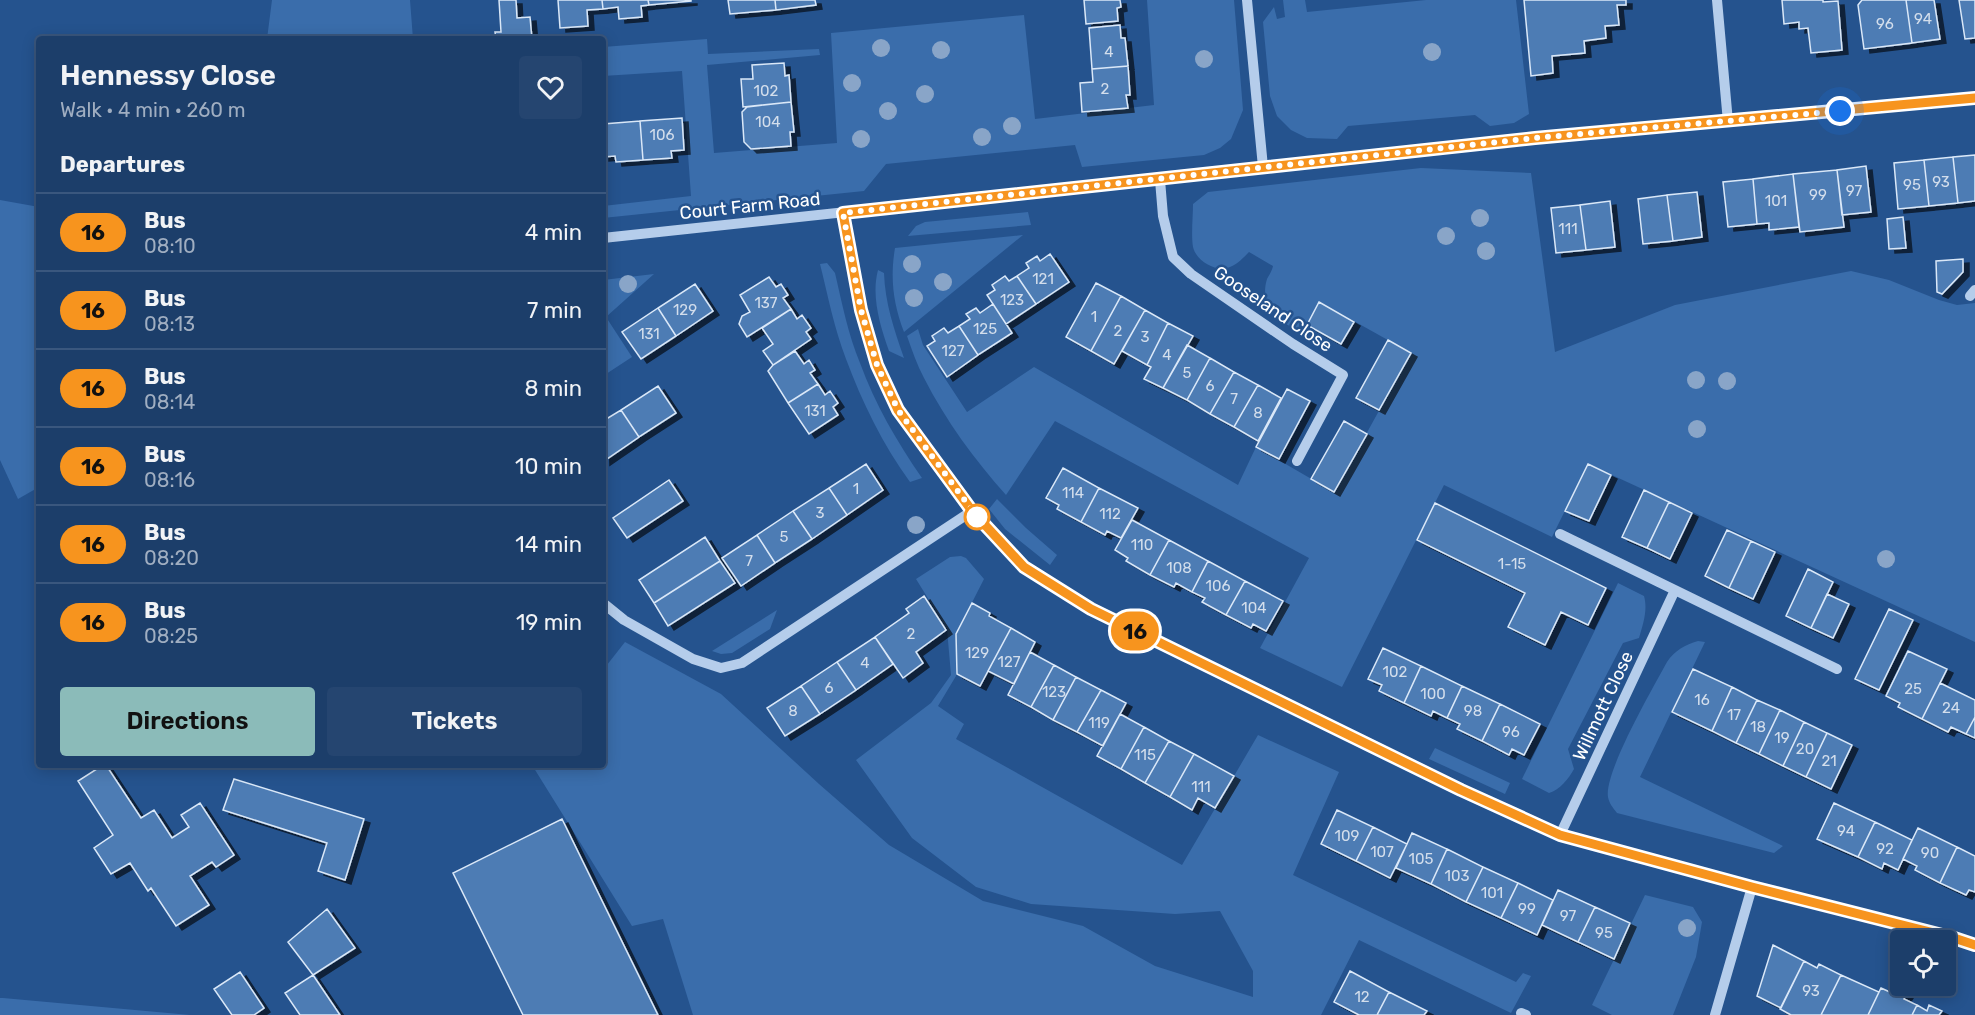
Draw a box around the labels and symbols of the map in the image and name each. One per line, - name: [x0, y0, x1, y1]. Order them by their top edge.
- house number: 94: [1914, 10, 1932, 28]
- house number: 96: [1876, 15, 1894, 33]
- house number: 4: [1104, 43, 1114, 61]
- house number: 2: [1101, 80, 1110, 98]
- house number: 102: [754, 82, 779, 100]
- your location: [1825, 96, 1855, 126]
- house number: 104: [755, 113, 781, 131]
- house number: 106: [650, 126, 675, 144]
- house number: 93: [1932, 173, 1950, 191]
- house number: 95: [1903, 176, 1921, 194]
- house number: 97: [1846, 182, 1863, 200]
- house number: 99: [1809, 186, 1827, 204]
- street label: Court Farm Road: [679, 188, 821, 224]
- house number: 101: [1765, 192, 1787, 210]
- house number: 111: [1558, 220, 1578, 238]
- street label: Gooseland Close: [1209, 261, 1337, 357]
- house number: 121: [1032, 270, 1054, 288]
- house number: 123: [1000, 291, 1024, 309]
- house number: 137: [754, 294, 778, 312]
- house number: 129: [673, 301, 697, 319]
- house number: 1: [1091, 308, 1097, 326]
- house number: 125: [973, 320, 997, 338]
- house number: 2: [1114, 322, 1123, 340]
- house number: 131: [638, 325, 660, 343]
- house number: 3: [1140, 328, 1150, 346]
- house number: 127: [942, 342, 965, 360]
- house number: 4: [1162, 346, 1172, 364]
- house number: 5: [1183, 364, 1192, 382]
- house number: 6: [1205, 377, 1215, 395]
- house number: 7: [1230, 390, 1238, 408]
- house number: 131: [804, 402, 826, 420]
- house number: 8: [1253, 404, 1263, 422]
- house number: 1: [853, 480, 859, 498]
- house number: 114: [1062, 484, 1084, 502]
- house number: 3: [815, 504, 825, 522]
- unlabelled marker: [964, 504, 990, 530]
- house number: 112: [1099, 505, 1121, 523]
- house number: 5: [780, 528, 789, 546]
- house number: 110: [1131, 536, 1153, 554]
- house number: 7: [745, 552, 753, 570]
- house number: 1-15: [1498, 555, 1526, 573]
- house number: 108: [1166, 559, 1192, 577]
- house number: 106: [1206, 577, 1231, 595]
- house number: 104: [1241, 599, 1267, 617]
- line badge: 16: [1108, 612, 1162, 650]
- house number: 2: [907, 625, 916, 643]
- house number: 129: [965, 644, 989, 662]
- street label: Willmott Close: [1568, 648, 1638, 764]
- house number: 127: [998, 653, 1021, 671]
- house number: 4: [860, 654, 870, 672]
- house number: 102: [1383, 663, 1408, 681]
- house number: 6: [824, 679, 834, 697]
- house number: 25: [1904, 680, 1922, 698]
- house number: 123: [1042, 683, 1066, 701]
- house number: 100: [1420, 685, 1446, 703]
- house number: 16: [1694, 691, 1710, 709]
- house number: 24: [1942, 699, 1960, 717]
- house number: 8: [788, 702, 798, 720]
- house number: 98: [1464, 702, 1482, 720]
- house number: 17: [1727, 706, 1741, 724]
- house number: 119: [1088, 714, 1110, 732]
- house number: 18: [1750, 718, 1766, 736]
- house number: 96: [1502, 723, 1520, 741]
- house number: 19: [1774, 729, 1790, 747]
- house number: 20: [1796, 740, 1814, 758]
- house number: 115: [1134, 746, 1156, 764]
- house number: 21: [1821, 752, 1837, 770]
- house number: 111: [1191, 778, 1211, 796]
- house number: 94: [1837, 822, 1855, 840]
- house number: 109: [1335, 827, 1360, 845]
- house number: 92: [1876, 840, 1894, 858]
- house number: 107: [1370, 843, 1394, 861]
- house number: 90: [1921, 844, 1939, 862]
- house number: 105: [1409, 850, 1434, 868]
- house number: 103: [1445, 867, 1469, 885]
- house number: 101: [1481, 884, 1503, 902]
- house number: 99: [1518, 900, 1536, 918]
- house number: 97: [1560, 907, 1577, 925]
- house number: 95: [1595, 924, 1613, 942]
- house number: 93: [1802, 982, 1820, 1000]
- house number: 12: [1354, 988, 1370, 1006]

